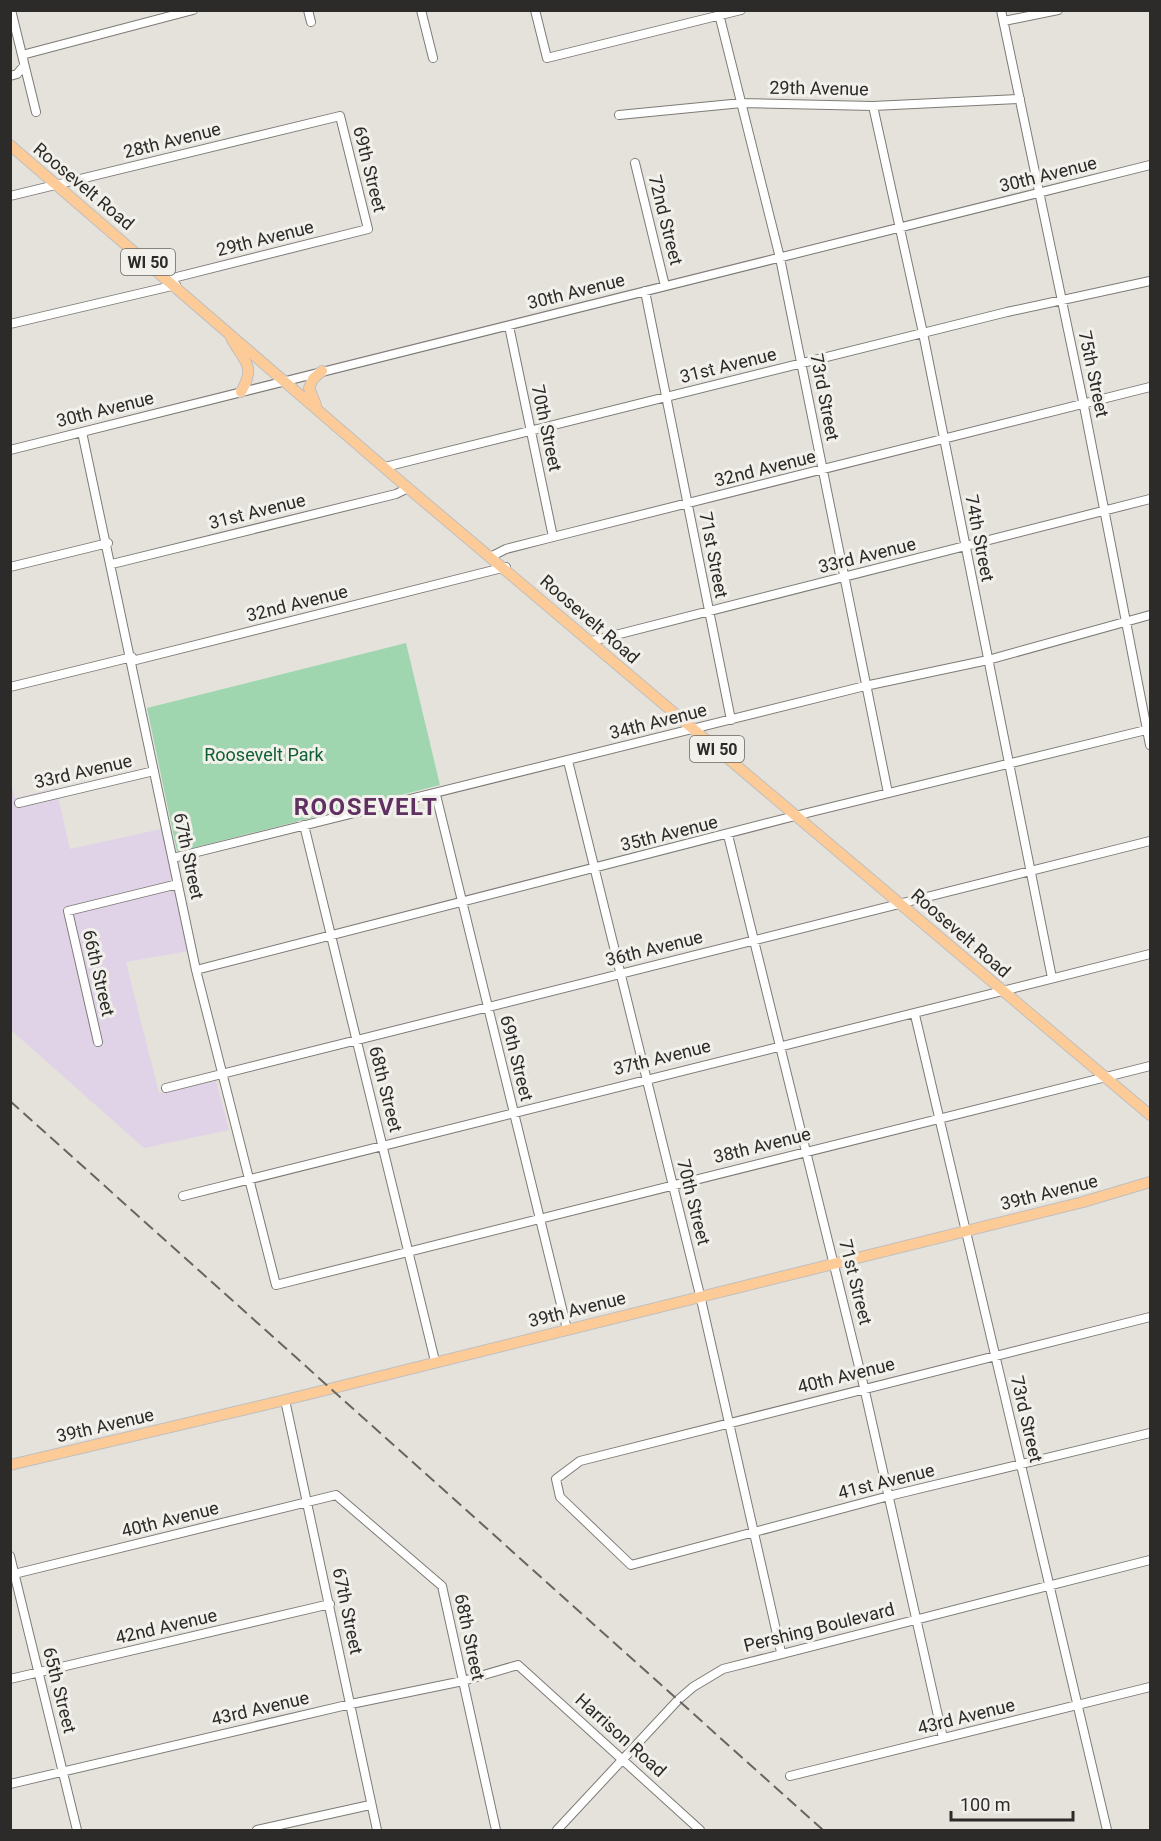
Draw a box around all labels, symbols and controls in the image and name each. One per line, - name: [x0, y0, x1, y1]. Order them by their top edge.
- street label: 29th Avenue: [769, 77, 869, 99]
- street label: 28th Avenue: [121, 118, 223, 162]
- street label: 69th Street: [349, 124, 391, 214]
- street label: Roosevelt Road: [30, 138, 138, 234]
- street label: 30th Avenue: [997, 152, 1099, 196]
- street label: 72nd Street: [645, 173, 687, 267]
- street label: 29th Avenue: [214, 216, 316, 260]
- road number: WI 50: [121, 249, 175, 275]
- street label: 30th Avenue: [525, 269, 627, 313]
- street label: 75th Street: [1075, 329, 1113, 419]
- street label: 31st Avenue: [678, 343, 778, 387]
- street label: 73rd Street: [806, 352, 844, 442]
- street label: 70th Street: [528, 383, 566, 473]
- street label: 30th Avenue: [54, 387, 156, 431]
- street label: 32nd Avenue: [712, 445, 818, 491]
- street label: 31st Avenue: [207, 489, 307, 533]
- street label: 74th Street: [961, 493, 999, 583]
- street label: 71st Street: [695, 510, 733, 600]
- street label: 33rd Avenue: [816, 533, 918, 577]
- street label: Roosevelt Road: [536, 570, 644, 668]
- street label: 32nd Avenue: [244, 580, 350, 626]
- street label: 34th Avenue: [607, 699, 709, 743]
- road number: WI 50: [690, 736, 744, 762]
- park label: Roosevelt Park: [204, 744, 325, 765]
- street label: 33rd Avenue: [32, 750, 134, 792]
- district label: ROOSEVELT: [294, 793, 438, 821]
- street label: 67th Street: [170, 811, 208, 901]
- street label: 35th Avenue: [618, 811, 720, 855]
- street label: Roosevelt Road: [907, 884, 1015, 982]
- street label: 36th Avenue: [603, 926, 705, 970]
- street label: 66th Street: [79, 928, 119, 1018]
- street label: 69th Street: [496, 1013, 538, 1103]
- street label: 37th Avenue: [611, 1035, 713, 1079]
- street label: 68th Street: [365, 1044, 407, 1134]
- street label: 38th Avenue: [711, 1123, 813, 1167]
- street label: 70th Street: [673, 1157, 715, 1247]
- street label: 39th Avenue: [998, 1170, 1100, 1214]
- street label: 71st Street: [835, 1237, 877, 1327]
- street label: 39th Avenue: [526, 1287, 628, 1331]
- street label: 40th Avenue: [795, 1353, 897, 1397]
- street label: 73rd Street: [1007, 1374, 1047, 1464]
- street label: 39th Avenue: [54, 1404, 156, 1446]
- street label: 41st Avenue: [836, 1459, 936, 1503]
- street label: 40th Avenue: [119, 1497, 221, 1541]
- street label: 67th Street: [329, 1566, 367, 1656]
- street label: 68th Street: [451, 1592, 489, 1682]
- street label: Pershing Boulevard: [741, 1598, 897, 1656]
- street label: 42nd Avenue: [113, 1604, 219, 1648]
- street label: 65th Street: [39, 1645, 81, 1735]
- street label: 43rd Avenue: [209, 1687, 311, 1729]
- street label: Harrison Road: [571, 1689, 671, 1781]
- street label: 43rd Avenue: [915, 1694, 1017, 1738]
- scale bar: [951, 1784, 1072, 1822]
- text: 100 m: [960, 1794, 1011, 1815]

